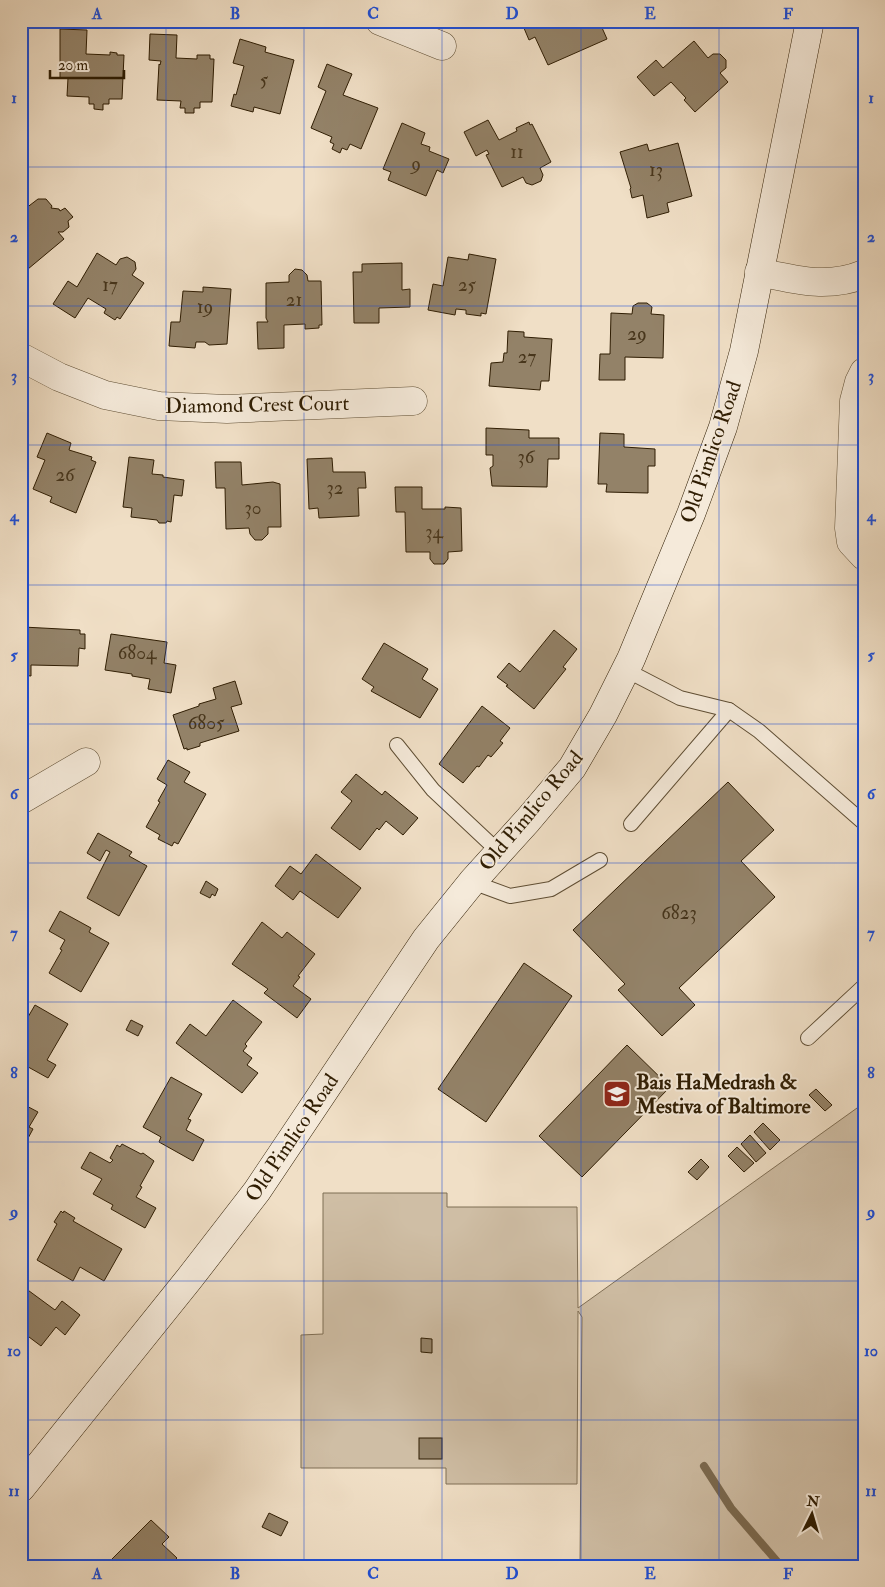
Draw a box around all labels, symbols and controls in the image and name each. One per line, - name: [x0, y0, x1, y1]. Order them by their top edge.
- text: A: [91, 4, 103, 24]
- text: B: [230, 4, 240, 24]
- text: C: [367, 4, 379, 24]
- text: D: [505, 4, 519, 24]
- text: E: [644, 4, 656, 24]
- text: F: [783, 4, 793, 24]
- scale bar: [50, 48, 124, 80]
- text: 20 m: [58, 56, 88, 75]
- house number: 5: [260, 68, 269, 92]
- text: 1: [11, 88, 17, 108]
- text: 1: [868, 88, 874, 108]
- house number: 11: [510, 140, 524, 164]
- house number: 9: [409, 152, 421, 176]
- house number: 13: [649, 158, 663, 182]
- text: 2: [10, 227, 18, 247]
- text: 2: [867, 227, 875, 247]
- house number: 17: [102, 273, 118, 297]
- house number: 25: [458, 273, 477, 297]
- house number: 21: [286, 288, 302, 312]
- house number: 19: [197, 295, 213, 319]
- house number: 29: [627, 322, 647, 346]
- house number: 27: [518, 345, 536, 369]
- text: 3: [11, 366, 17, 386]
- text: 3: [868, 366, 874, 386]
- street label: Old Pimlico Road: [674, 377, 748, 527]
- street label: Diamond Crest Court: [165, 390, 350, 420]
- house number: 36: [518, 445, 536, 469]
- house number: 26: [55, 463, 76, 487]
- house number: 32: [327, 476, 343, 500]
- house number: 30: [244, 496, 262, 520]
- text: 4: [9, 506, 20, 526]
- text: 4: [866, 506, 877, 526]
- house number: 34: [425, 520, 443, 544]
- house number: 6804: [118, 641, 157, 665]
- text: 5: [10, 645, 18, 665]
- text: 5: [867, 645, 875, 665]
- house number: 6805: [188, 711, 225, 735]
- street label: Old Pimlico Road: [473, 745, 590, 877]
- text: 6: [10, 784, 20, 804]
- text: 6: [867, 784, 877, 804]
- house number: 6823: [661, 901, 697, 925]
- text: 7: [10, 923, 18, 943]
- text: 7: [867, 923, 875, 943]
- text: 8: [10, 1063, 18, 1083]
- text: 8: [867, 1063, 875, 1083]
- street label: Old Pimlico Road: [239, 1068, 345, 1207]
- place label: Bais HaMedrash & Mestiva of Baltimore: [635, 1069, 811, 1120]
- school or university icon: Bais HaMedrash & Mestiva of Baltimore: [602, 1079, 632, 1109]
- text: 9: [8, 1202, 18, 1222]
- text: 9: [865, 1202, 875, 1222]
- text: 10: [7, 1341, 21, 1361]
- text: 10: [864, 1341, 878, 1361]
- text: 11: [8, 1481, 20, 1501]
- text: 11: [865, 1481, 877, 1501]
- north arrow: [788, 1490, 838, 1540]
- text: N: [805, 1492, 821, 1511]
- text: A: [91, 1564, 103, 1584]
- text: B: [230, 1564, 240, 1584]
- text: C: [367, 1564, 379, 1584]
- text: D: [505, 1564, 519, 1584]
- text: E: [644, 1564, 656, 1584]
- text: F: [783, 1564, 793, 1584]

